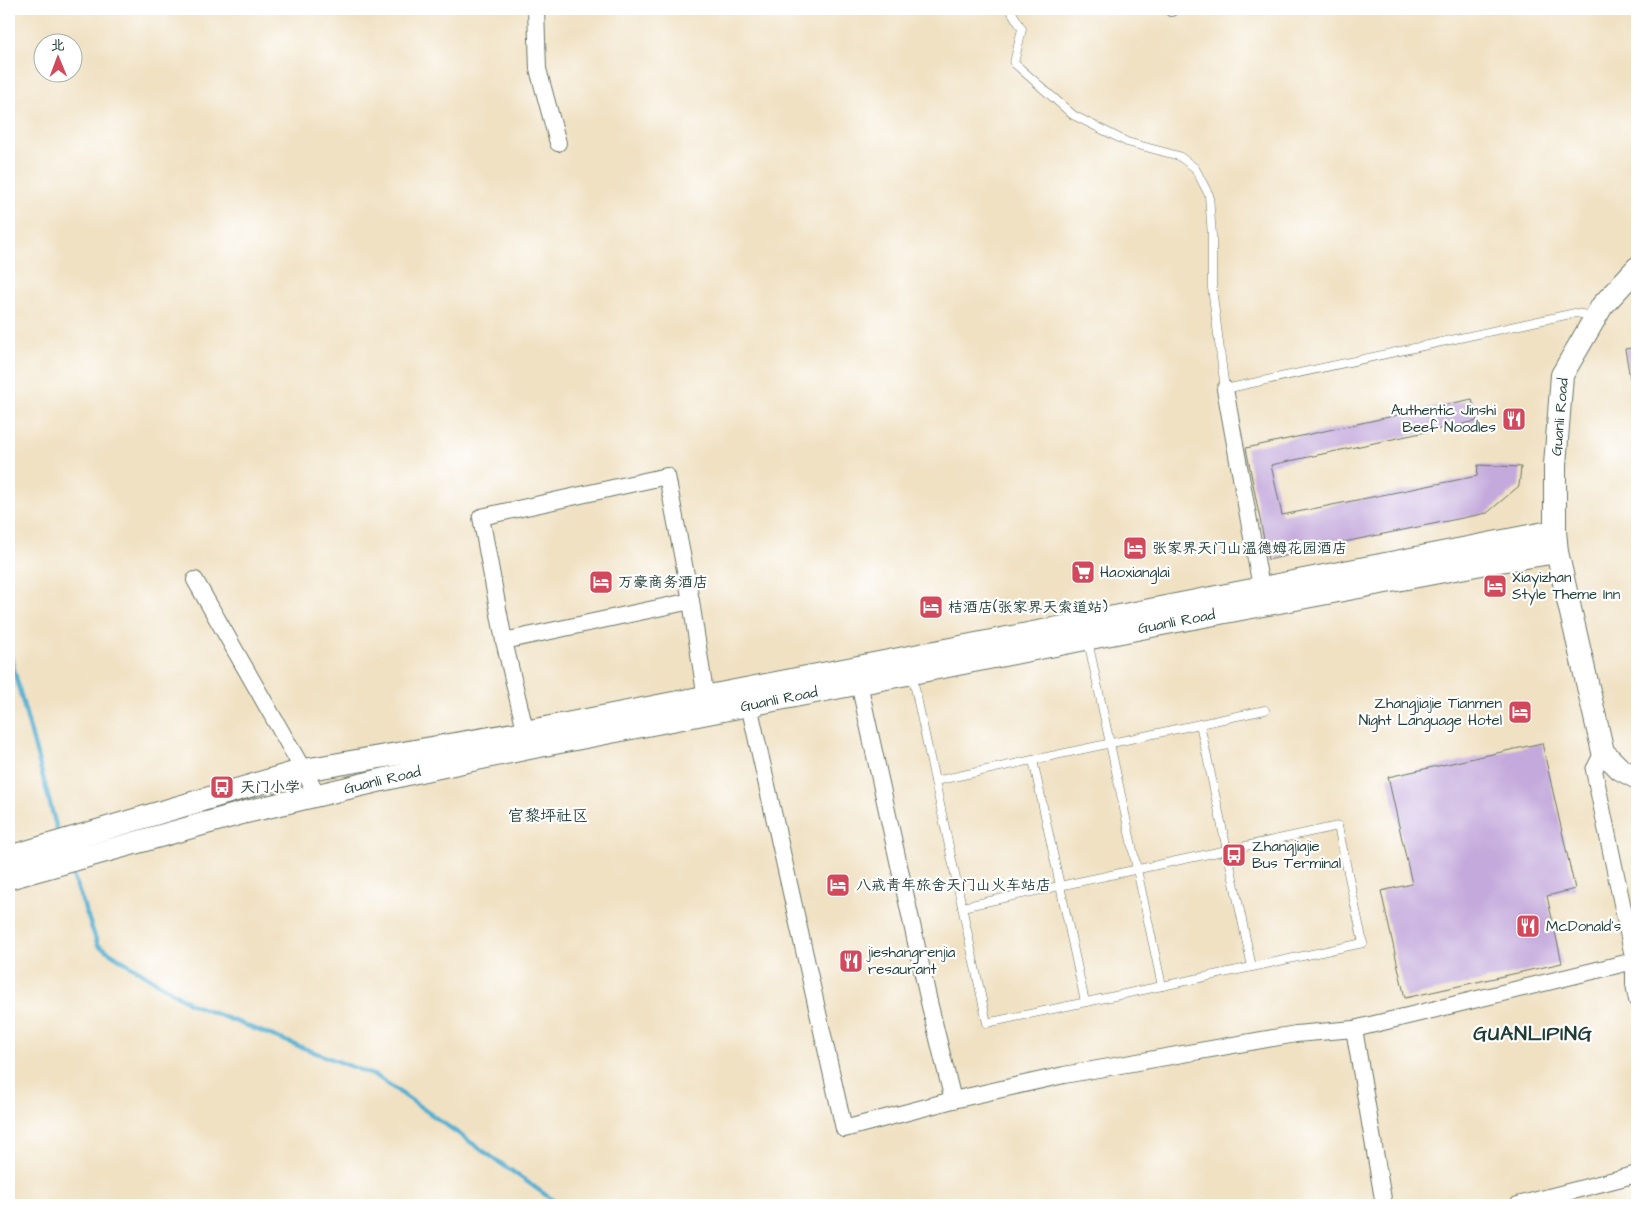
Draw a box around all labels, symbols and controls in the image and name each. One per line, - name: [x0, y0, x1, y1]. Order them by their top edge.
- north arrow: [32, 32, 82, 82]
- text: 北: [51, 36, 65, 56]
- street label: Guanli Road: [1546, 377, 1574, 457]
- place label: Authentic Jinshi Beef Noodles: [1391, 400, 1497, 438]
- restaurant icon: Authentic Jinshi Beef Noodles: [1501, 406, 1527, 432]
- hotel icon: 张家界天门山温德姆花园酒店: [1122, 535, 1148, 561]
- place label: 张家界天门山温德姆花园酒店: [1152, 538, 1347, 559]
- supermarket icon: Haoxianglai: [1070, 559, 1096, 585]
- place label: Haoxianglai: [1100, 562, 1170, 584]
- place label: Xiayizhan Style Theme Inn: [1512, 567, 1621, 606]
- hotel icon: 万豪商务酒店: [588, 569, 614, 595]
- place label: 万豪商务酒店: [618, 572, 708, 593]
- hotel icon: Xiayizhan Style Theme Inn: [1482, 573, 1508, 599]
- hotel icon: 桔酒店(张家界天索道站): [918, 594, 944, 620]
- place label: 桔酒店(张家界天索道站): [948, 597, 1108, 618]
- street label: Guanli Road: [1136, 604, 1217, 639]
- street label: Guanli Road: [739, 681, 820, 717]
- place label: Zhangjiajie Tianmen Night Language Hotel: [1359, 693, 1502, 732]
- hotel icon: Zhangjiajie Tianmen Night Language Hotel: [1507, 699, 1533, 725]
- street label: Guanli Road: [342, 761, 423, 799]
- bus stop icon: 天门小学: [209, 774, 235, 800]
- place label: 天门小学: [240, 777, 300, 798]
- district label: 官黎坪社区: [508, 805, 588, 827]
- place label: Zhangjiajie Bus Terminal: [1252, 836, 1341, 874]
- bus stop icon: Zhangjiajie Bus Terminal: [1221, 842, 1247, 868]
- hotel icon: 八戒青年旅舍天门山火车站店: [825, 872, 851, 898]
- place label: 八戒青年旅舍天门山火车站店: [856, 875, 1051, 896]
- restaurant icon: McDonald's: [1515, 913, 1541, 939]
- place label: McDonald's: [1546, 916, 1622, 937]
- place label: jieshangrenjia resaurant: [866, 942, 956, 980]
- restaurant icon: jieshangrenjia resaurant: [838, 948, 864, 974]
- district label: GUANLIPING: [1473, 1020, 1593, 1048]

